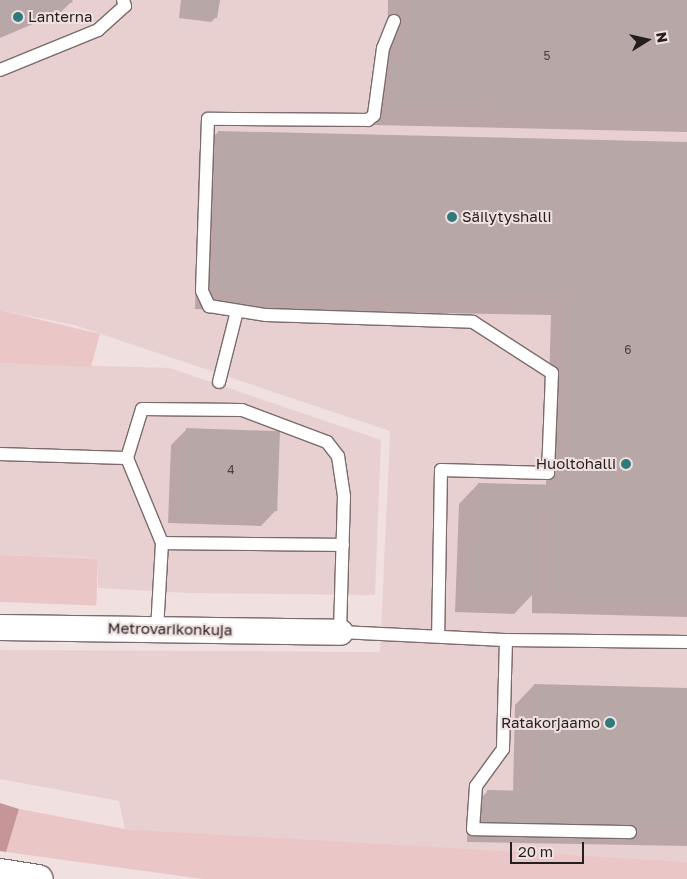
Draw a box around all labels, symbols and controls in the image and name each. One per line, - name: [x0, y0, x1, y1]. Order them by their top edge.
- place label: Lanterna: [28, 8, 92, 26]
- marker: Lanterna: [12, 11, 24, 23]
- north arrow: [622, 15, 672, 65]
- text: N: [653, 31, 672, 44]
- house number: 5: [544, 49, 550, 63]
- place label: Säilytyshalli: [462, 208, 551, 226]
- marker: Säilytyshalli: [446, 211, 458, 223]
- house number: 6: [624, 343, 632, 357]
- place label: Huoltohalli: [536, 455, 616, 473]
- marker: Huoltohalli: [620, 458, 632, 470]
- house number: 4: [227, 463, 235, 477]
- street label: Metrovarikonkuja: [107, 619, 233, 639]
- place label: Ratakorjaamo: [501, 714, 600, 732]
- marker: Ratakorjaamo: [604, 717, 616, 729]
- scale bar: [512, 832, 586, 864]
- text: 20 m: [518, 842, 553, 860]

